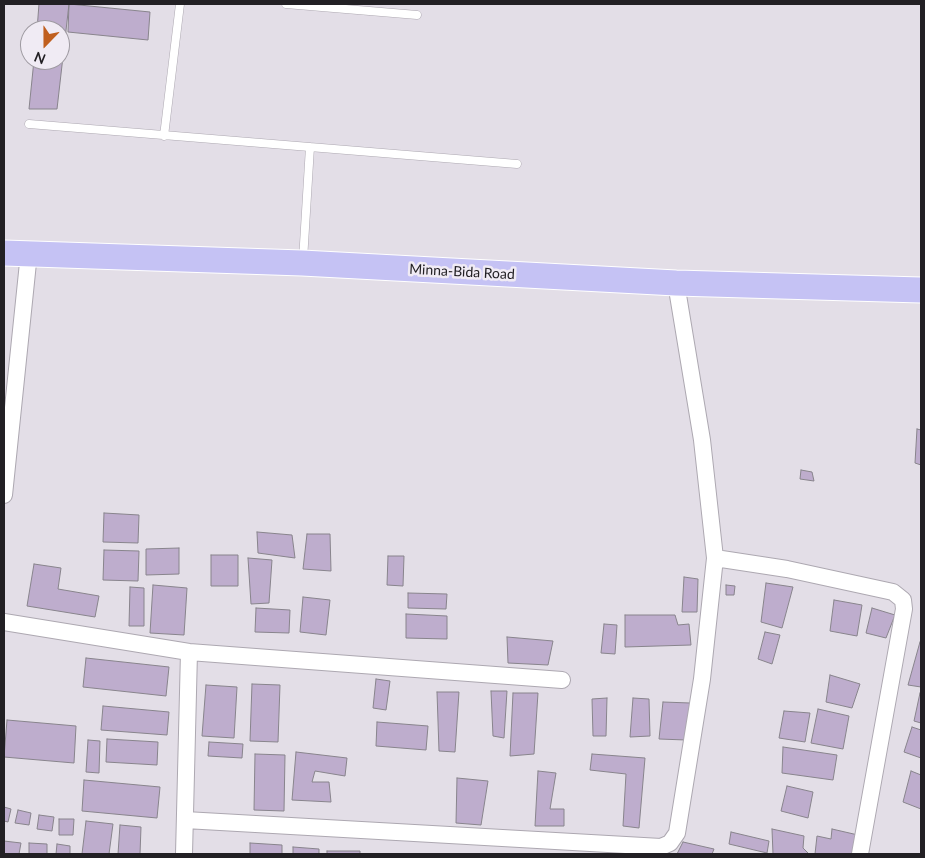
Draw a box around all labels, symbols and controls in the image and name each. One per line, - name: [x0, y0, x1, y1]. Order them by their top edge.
- north arrow: [20, 20, 70, 70]
- text: N: [31, 49, 48, 68]
- street label: Minna-Bida Road: [409, 261, 515, 283]

